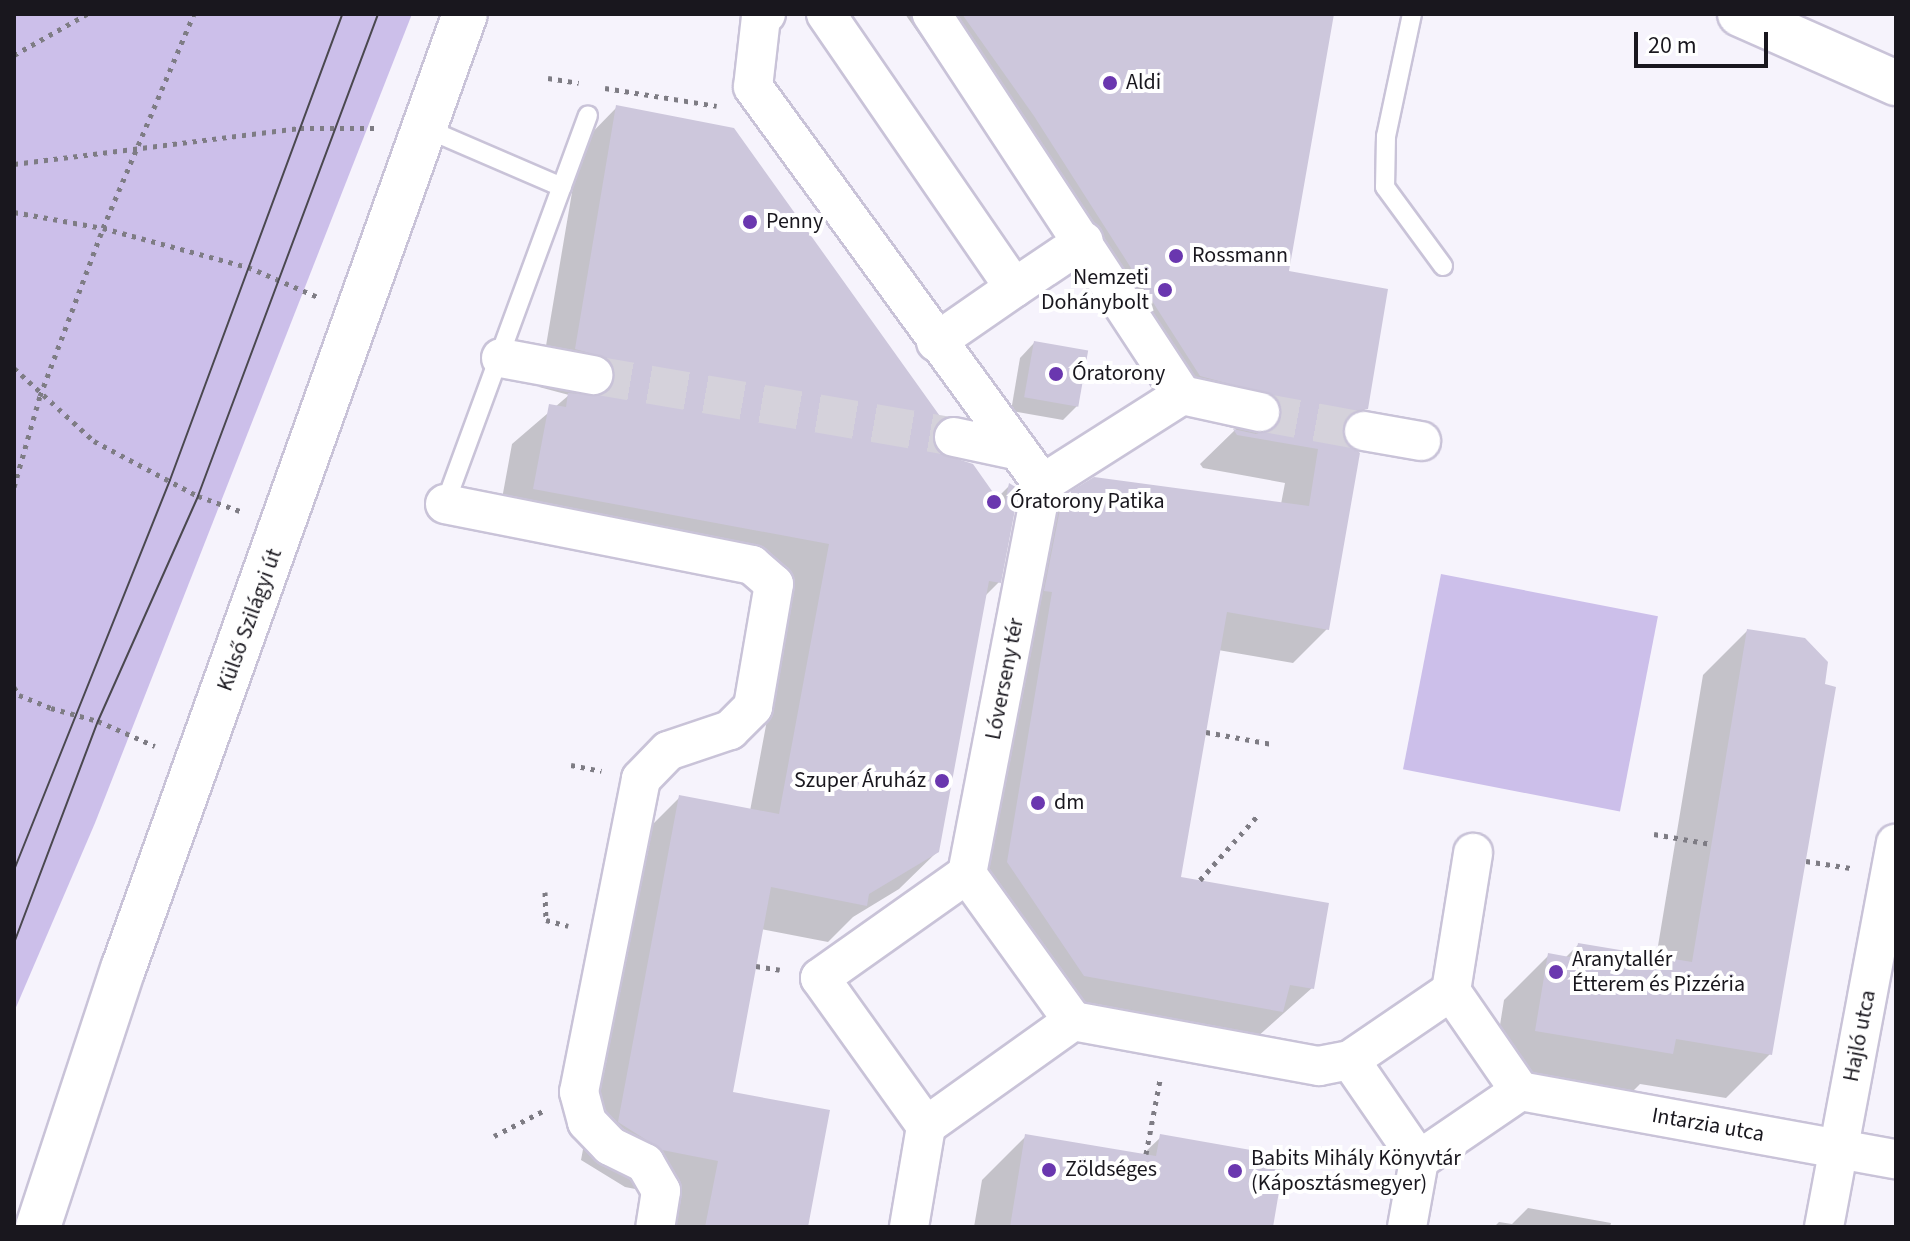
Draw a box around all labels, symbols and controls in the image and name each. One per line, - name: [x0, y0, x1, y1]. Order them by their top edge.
- scale bar: [1638, 16, 1772, 66]
- text: 20 m: [1648, 28, 1697, 63]
- place label: Aldi: [1126, 70, 1161, 96]
- marker: Aldi: [1101, 74, 1119, 92]
- place label: Penny: [766, 209, 823, 235]
- marker: Penny: [741, 213, 759, 231]
- place label: Rossmann: [1192, 243, 1288, 269]
- marker: Rossmann: [1167, 247, 1185, 265]
- place label: Nemzeti Dohánybolt: [1041, 264, 1149, 316]
- marker: Nemzeti Dohánybolt: [1156, 281, 1174, 299]
- place label: Óratorony: [1072, 361, 1165, 387]
- marker: Óratorony: [1047, 365, 1065, 383]
- place label: Óratorony Patika: [1010, 489, 1165, 515]
- marker: Óratorony Patika: [985, 493, 1003, 511]
- street label: Külső Szilágyi út: [212, 545, 288, 695]
- street label: Lóverseny tér: [980, 616, 1030, 742]
- place label: Szuper Áruház: [794, 768, 926, 794]
- marker: Szuper Áruház: [933, 772, 951, 790]
- place label: dm: [1054, 790, 1084, 816]
- marker: dm: [1029, 794, 1047, 812]
- place label: Aranytallér Étterem és Pizzéria: [1572, 946, 1745, 998]
- marker: Aranytallér Étterem és Pizzéria: [1547, 963, 1565, 981]
- street label: Hajló utca: [1838, 988, 1882, 1084]
- street label: Intarzia utca: [1650, 1102, 1766, 1148]
- place label: Babits Mihály Könyvtár (Káposztásmegyer): [1251, 1145, 1461, 1196]
- place label: Zöldséges: [1065, 1157, 1157, 1183]
- marker: Zöldséges: [1040, 1161, 1058, 1179]
- marker: Babits Mihály Könyvtár (Káposztásmegyer): [1226, 1162, 1244, 1180]

